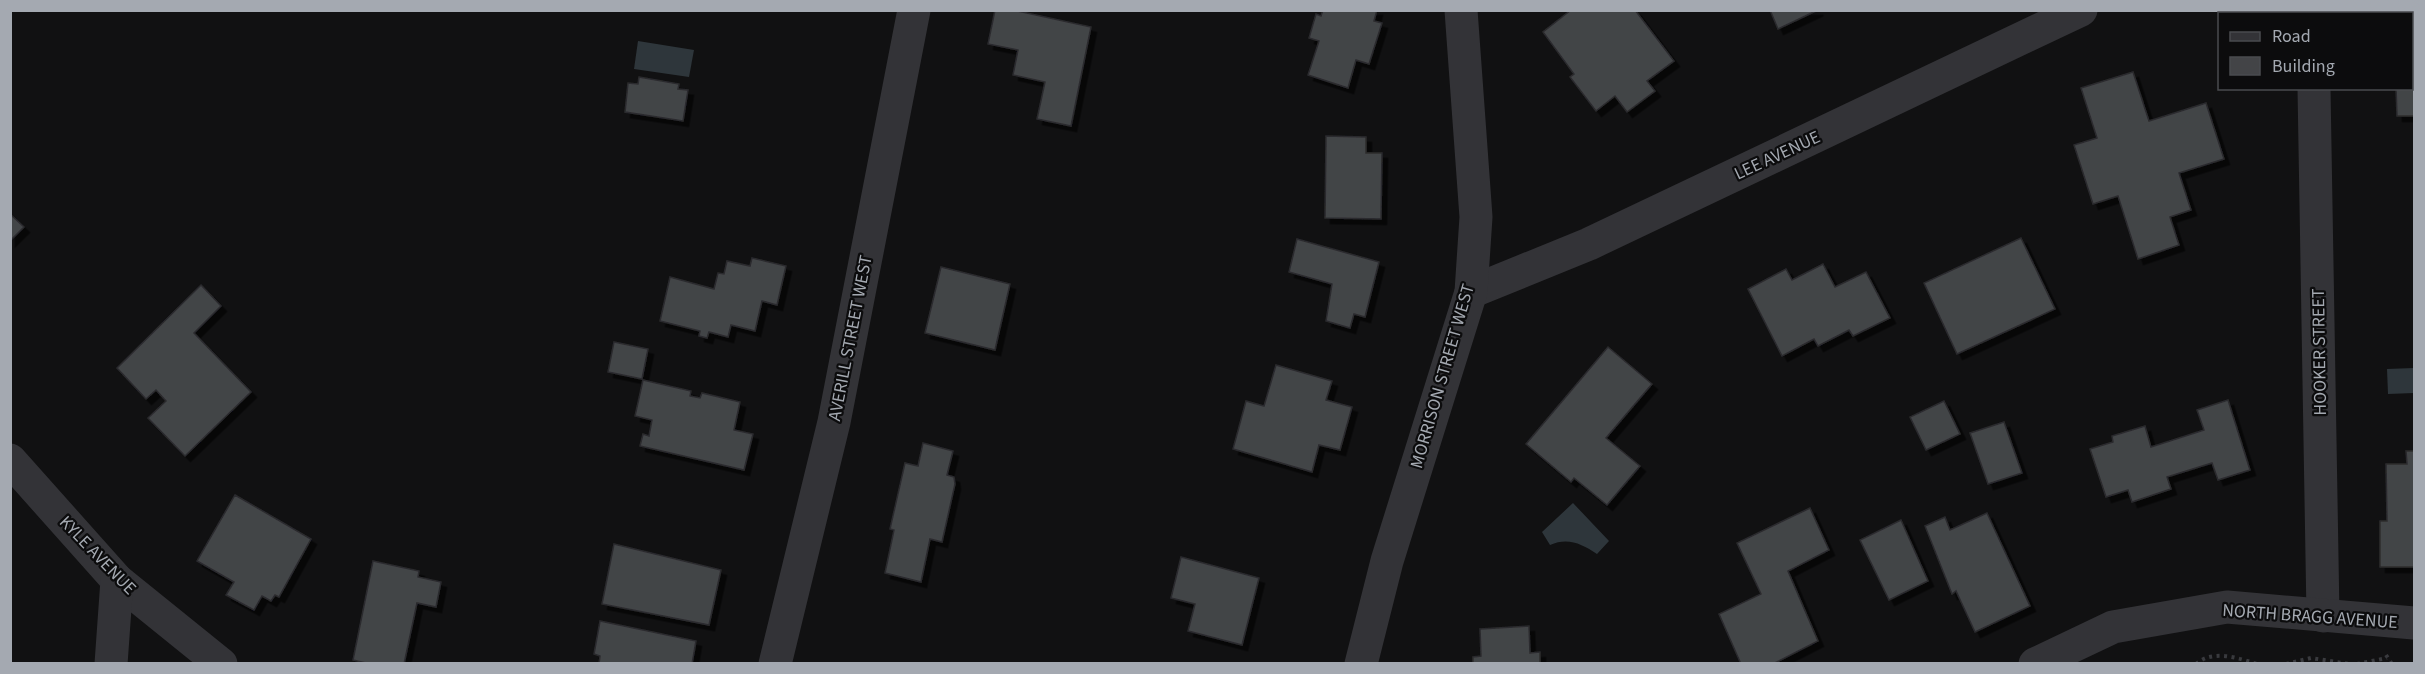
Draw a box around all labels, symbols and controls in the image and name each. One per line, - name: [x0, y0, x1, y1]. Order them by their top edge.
- legend: [2218, 12, 2413, 90]
- text: Road: [2272, 24, 2311, 49]
- text: Building: [2272, 54, 2335, 79]
- street label: LEE AVENUE: [1730, 125, 1824, 186]
- street label: AVERILL STREET WEST: [822, 253, 879, 423]
- street label: MORRISON STREET WEST: [1404, 281, 1481, 471]
- street label: HOOKER STREET: [2306, 288, 2333, 416]
- street label: KYLE AVENUE: [53, 510, 142, 601]
- street label: NORTH BRAGG AVENUE: [2221, 598, 2399, 635]

